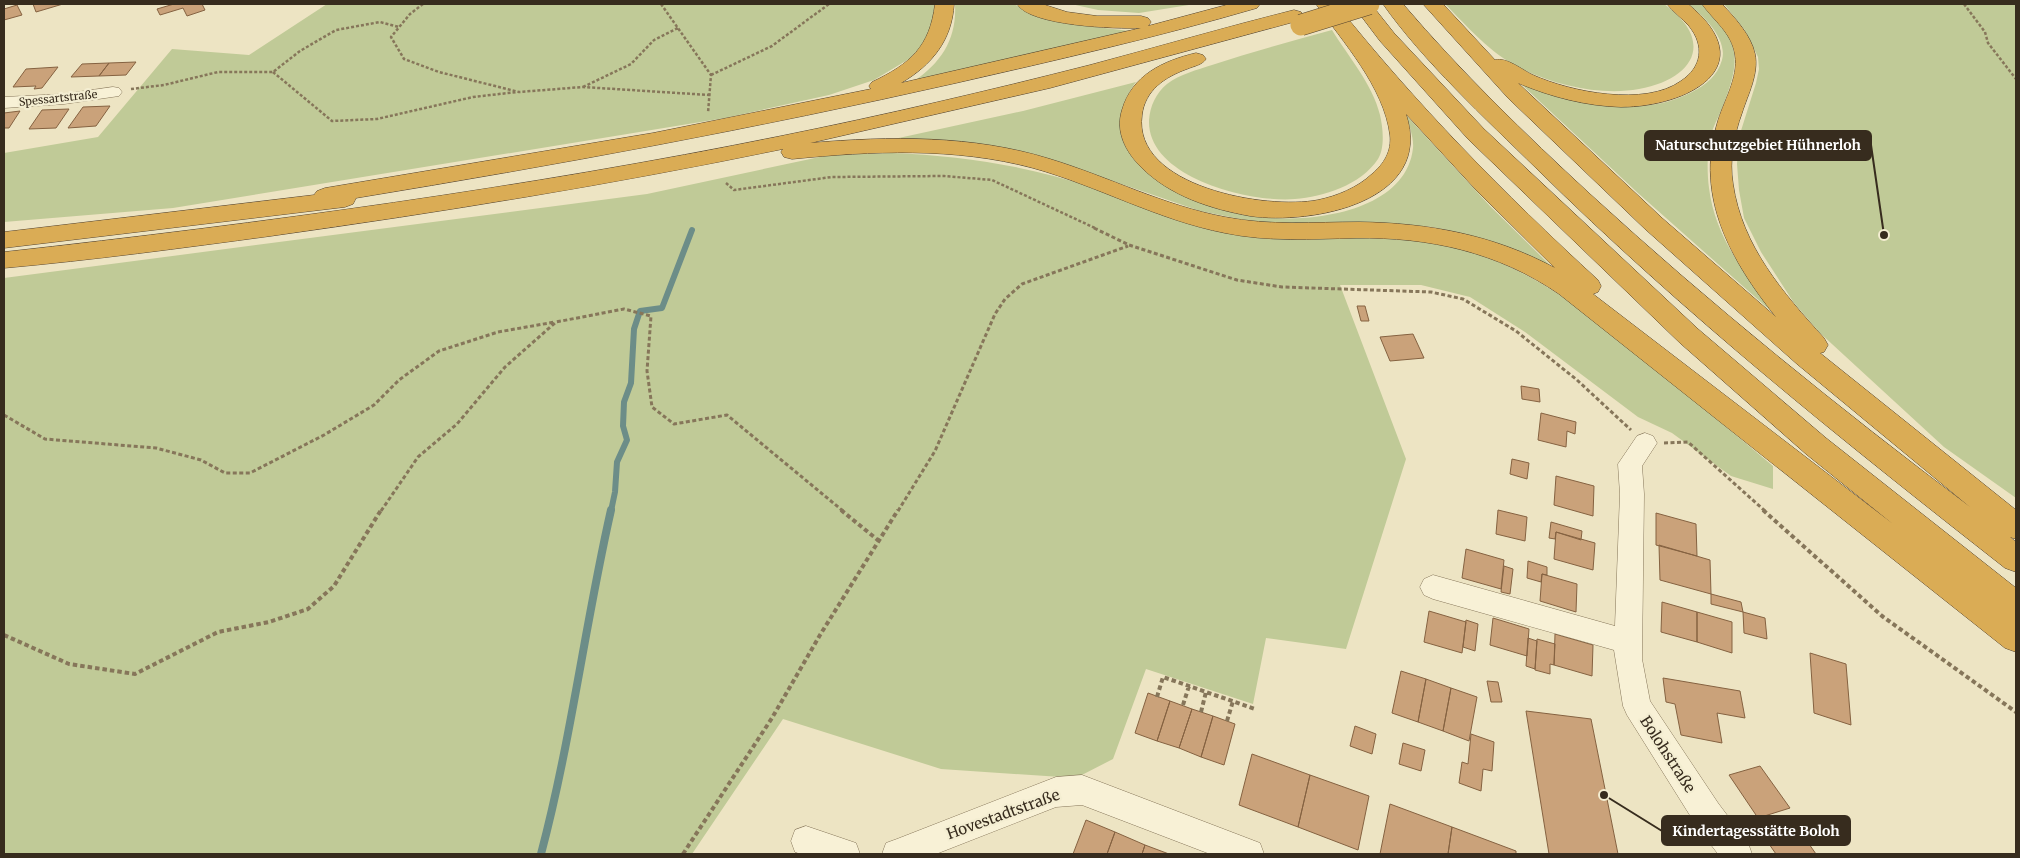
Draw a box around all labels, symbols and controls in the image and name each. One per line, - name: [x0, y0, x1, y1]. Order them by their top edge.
- street label: Spessartstraße: [18, 87, 98, 109]
- callout: Naturschutzgebiet Hühnerloh: [1645, 131, 1871, 160]
- text: Naturschutzgebiet Hühnerloh: [1655, 136, 1861, 154]
- street label: Bolohstraße: [1636, 712, 1700, 796]
- street label: Hovestadtstraße: [944, 785, 1062, 843]
- callout: Kindertagesstätte Boloh: [1662, 816, 1850, 845]
- text: Kindertagesstätte Boloh: [1672, 822, 1840, 840]

